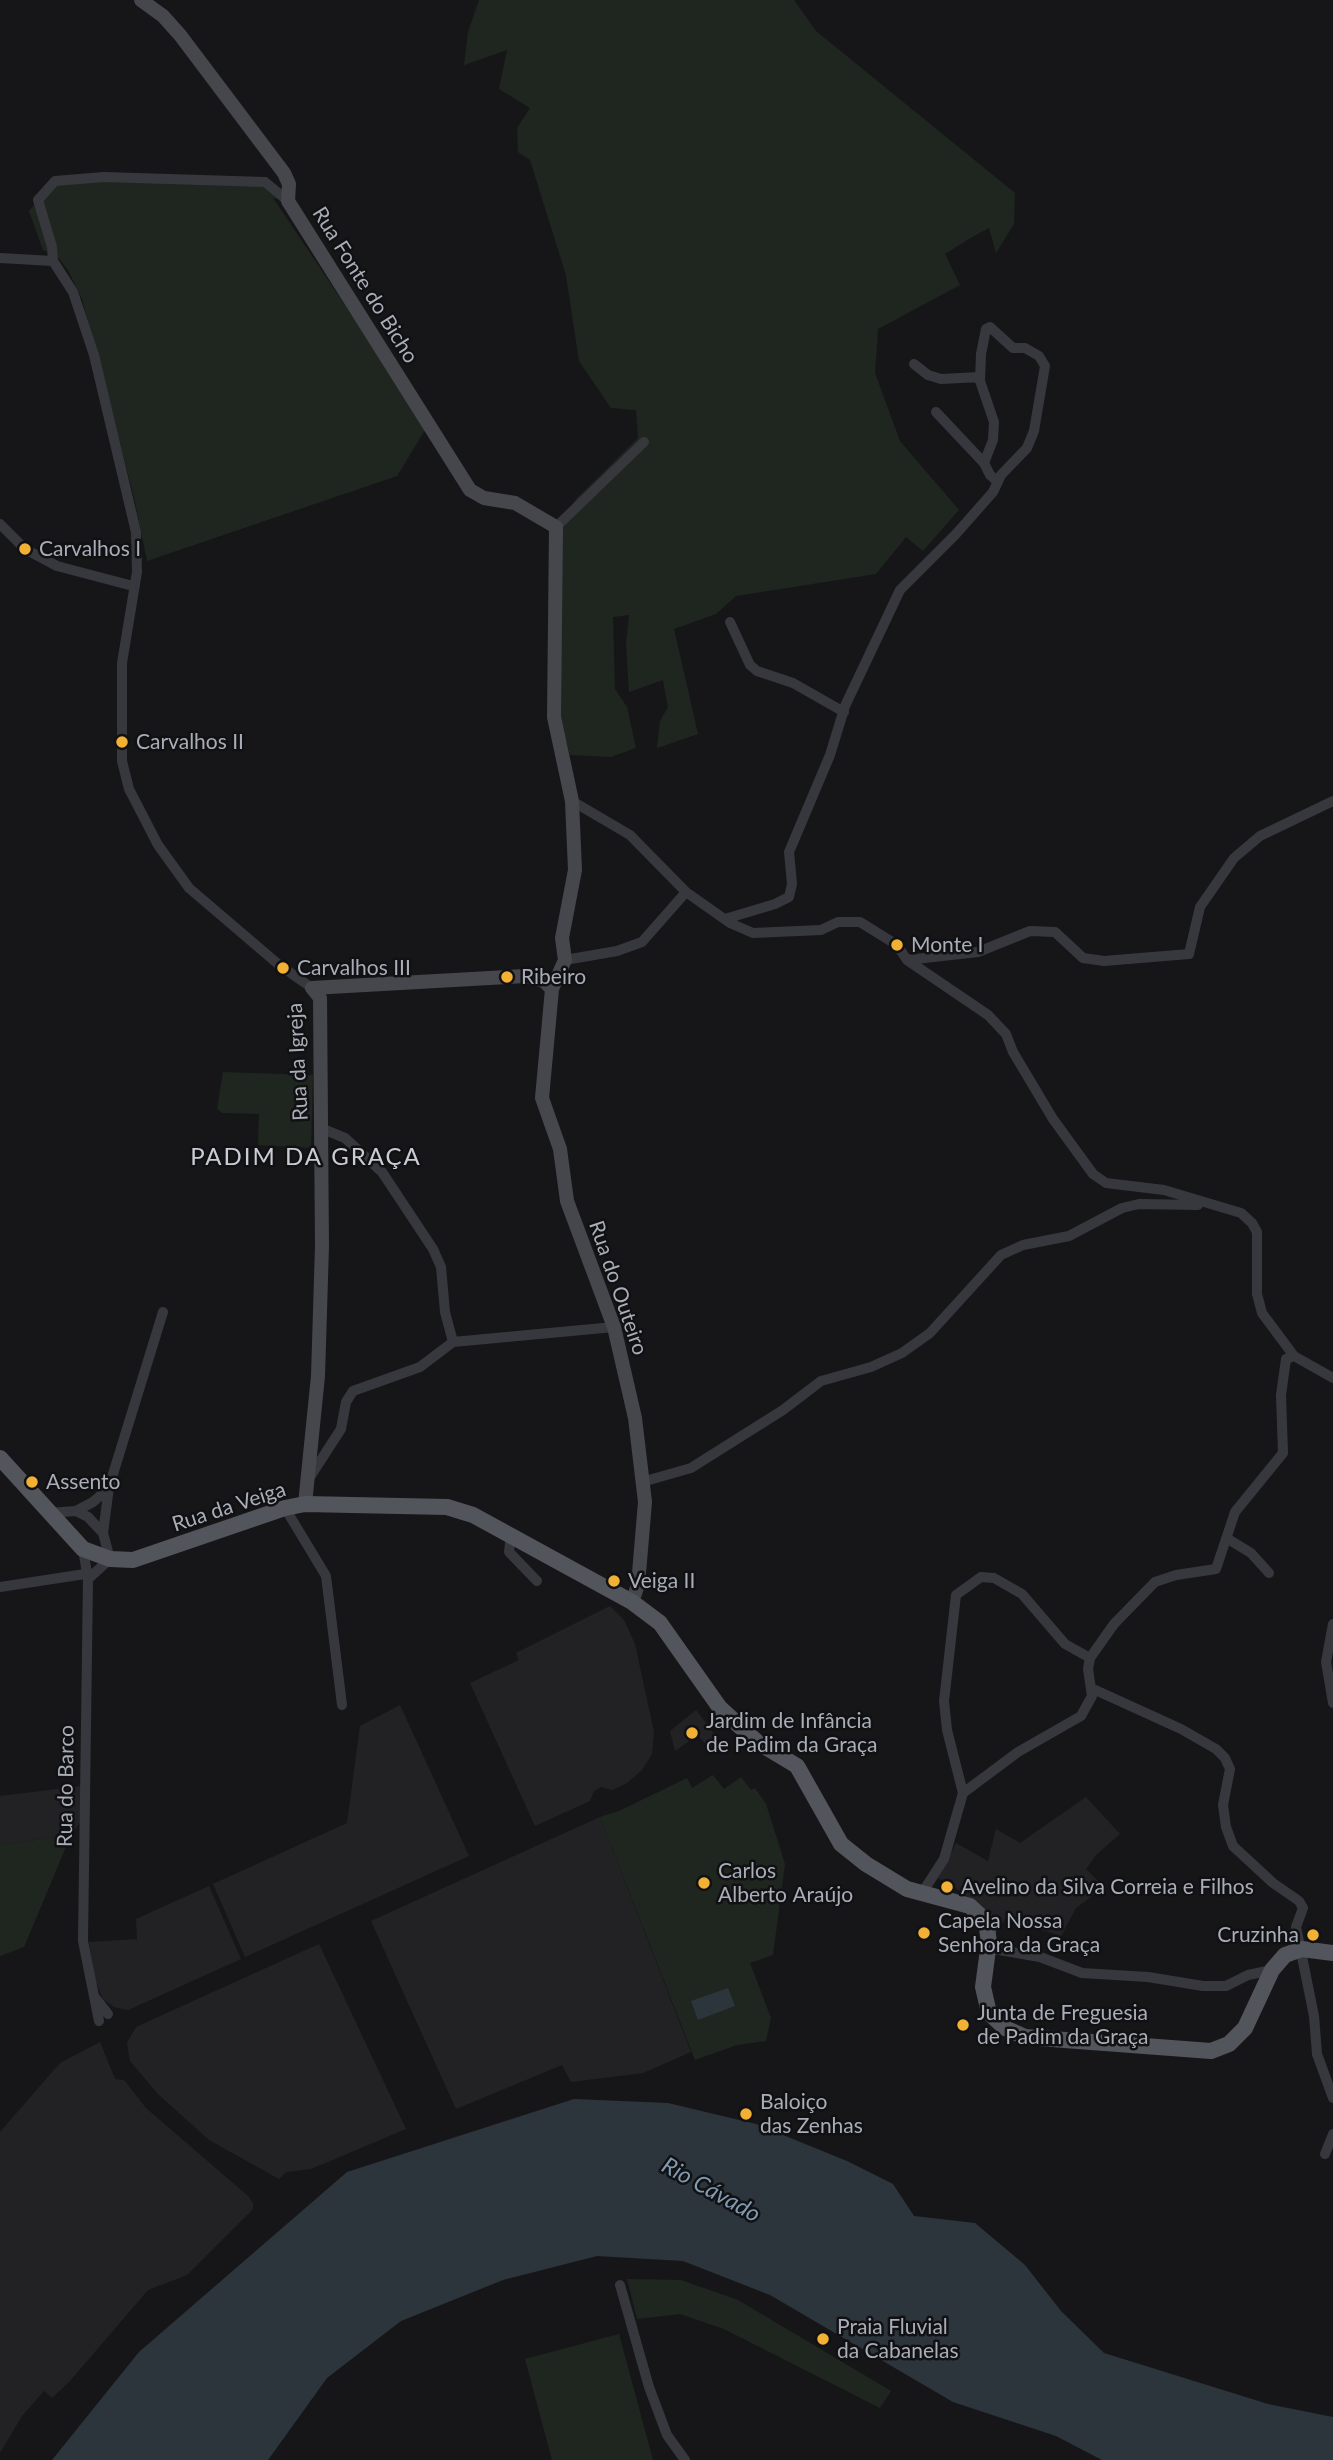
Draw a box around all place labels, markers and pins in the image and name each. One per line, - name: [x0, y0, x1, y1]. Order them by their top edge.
- place label: Carvalhos I: [39, 536, 141, 562]
- marker: Carvalhos I: [17, 541, 33, 557]
- place label: Carvalhos II: [136, 729, 244, 755]
- marker: Carvalhos II: [114, 734, 130, 750]
- place label: Monte I: [911, 932, 983, 958]
- marker: Monte I: [889, 937, 905, 953]
- place label: Carvalhos III: [297, 955, 411, 981]
- marker: Carvalhos III: [275, 960, 291, 976]
- place label: Ribeiro: [521, 964, 586, 990]
- marker: Ribeiro: [499, 969, 515, 985]
- place label: Assento: [46, 1469, 120, 1495]
- marker: Assento: [24, 1474, 40, 1490]
- place label: Veiga II: [628, 1568, 695, 1594]
- marker: Veiga II: [606, 1573, 622, 1589]
- place label: Jardim de Infância de Padim da Graça: [706, 1708, 878, 1758]
- marker: Jardim de Infância de Padim da Graça: [684, 1725, 700, 1741]
- place label: Carlos Alberto Araújo: [718, 1858, 853, 1908]
- place label: Avelino da Silva Correia e Filhos: [961, 1874, 1254, 1900]
- marker: Carlos Alberto Araújo: [696, 1875, 712, 1891]
- marker: Avelino da Silva Correia e Filhos: [939, 1879, 955, 1895]
- place label: Capela Nossa Senhora da Graça: [938, 1908, 1100, 1958]
- place label: Cruzinha: [1217, 1922, 1299, 1948]
- marker: Capela Nossa Senhora da Graça: [916, 1925, 932, 1941]
- marker: Cruzinha: [1305, 1927, 1321, 1943]
- place label: Junta de Freguesia de Padim da Graça: [977, 2000, 1149, 2050]
- marker: Junta de Freguesia de Padim da Graça: [955, 2017, 971, 2033]
- place label: Baloiço das Zenhas: [760, 2089, 863, 2139]
- marker: Baloiço das Zenhas: [738, 2106, 754, 2122]
- place label: Praia Fluvial da Cabanelas: [837, 2314, 959, 2364]
- marker: Praia Fluvial da Cabanelas: [815, 2331, 831, 2347]

